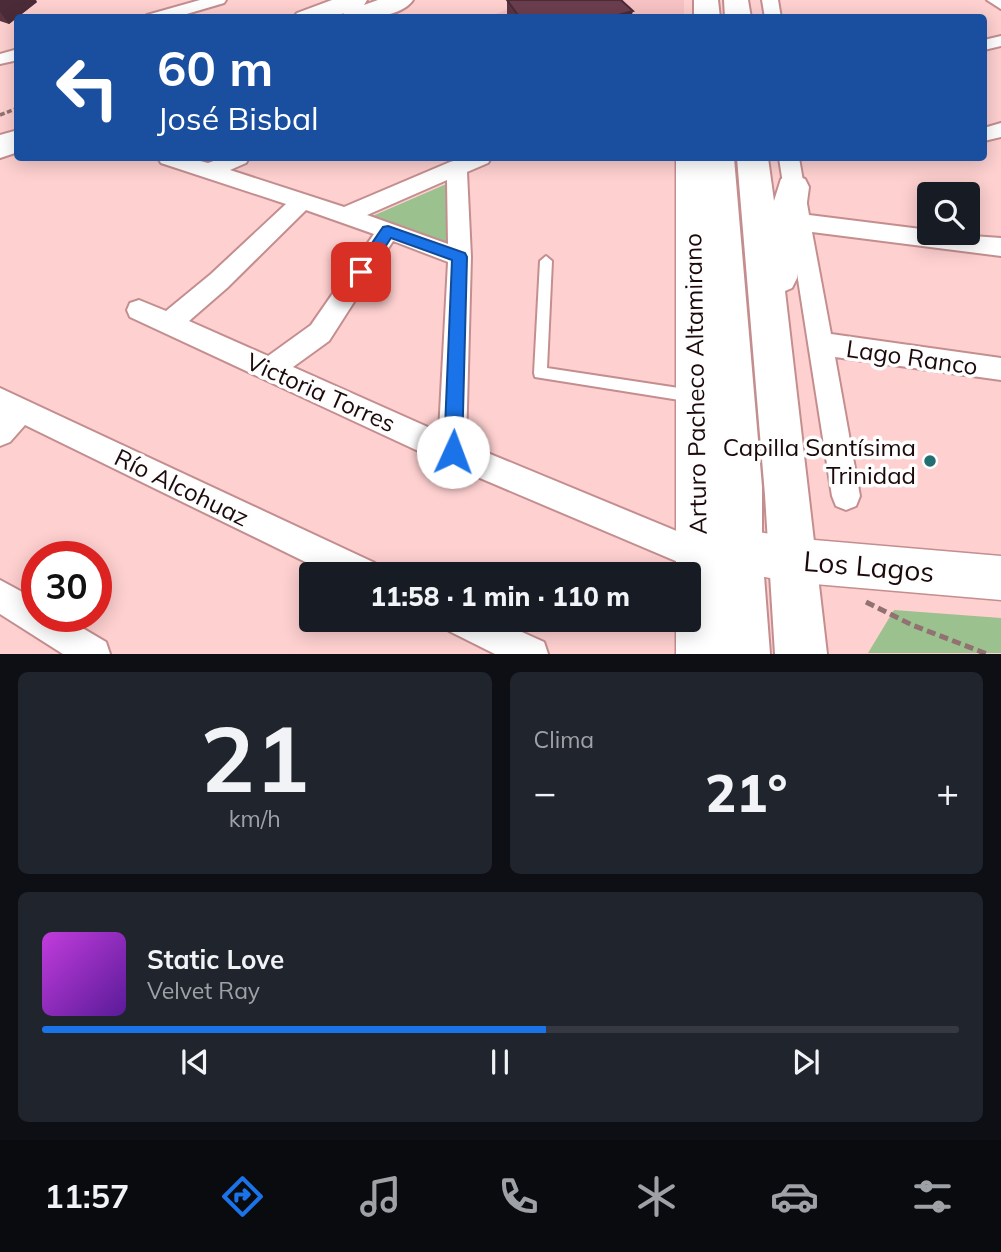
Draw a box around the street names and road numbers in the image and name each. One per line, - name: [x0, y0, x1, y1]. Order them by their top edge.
- street label: Arturo Pacheco Altamirano: [677, 233, 713, 535]
- street label: Lago Ranco: [844, 333, 980, 381]
- street label: Victoria Torres: [242, 346, 400, 438]
- street label: Río Alcohuaz: [110, 442, 254, 532]
- street label: Los Lagos: [802, 543, 936, 589]

